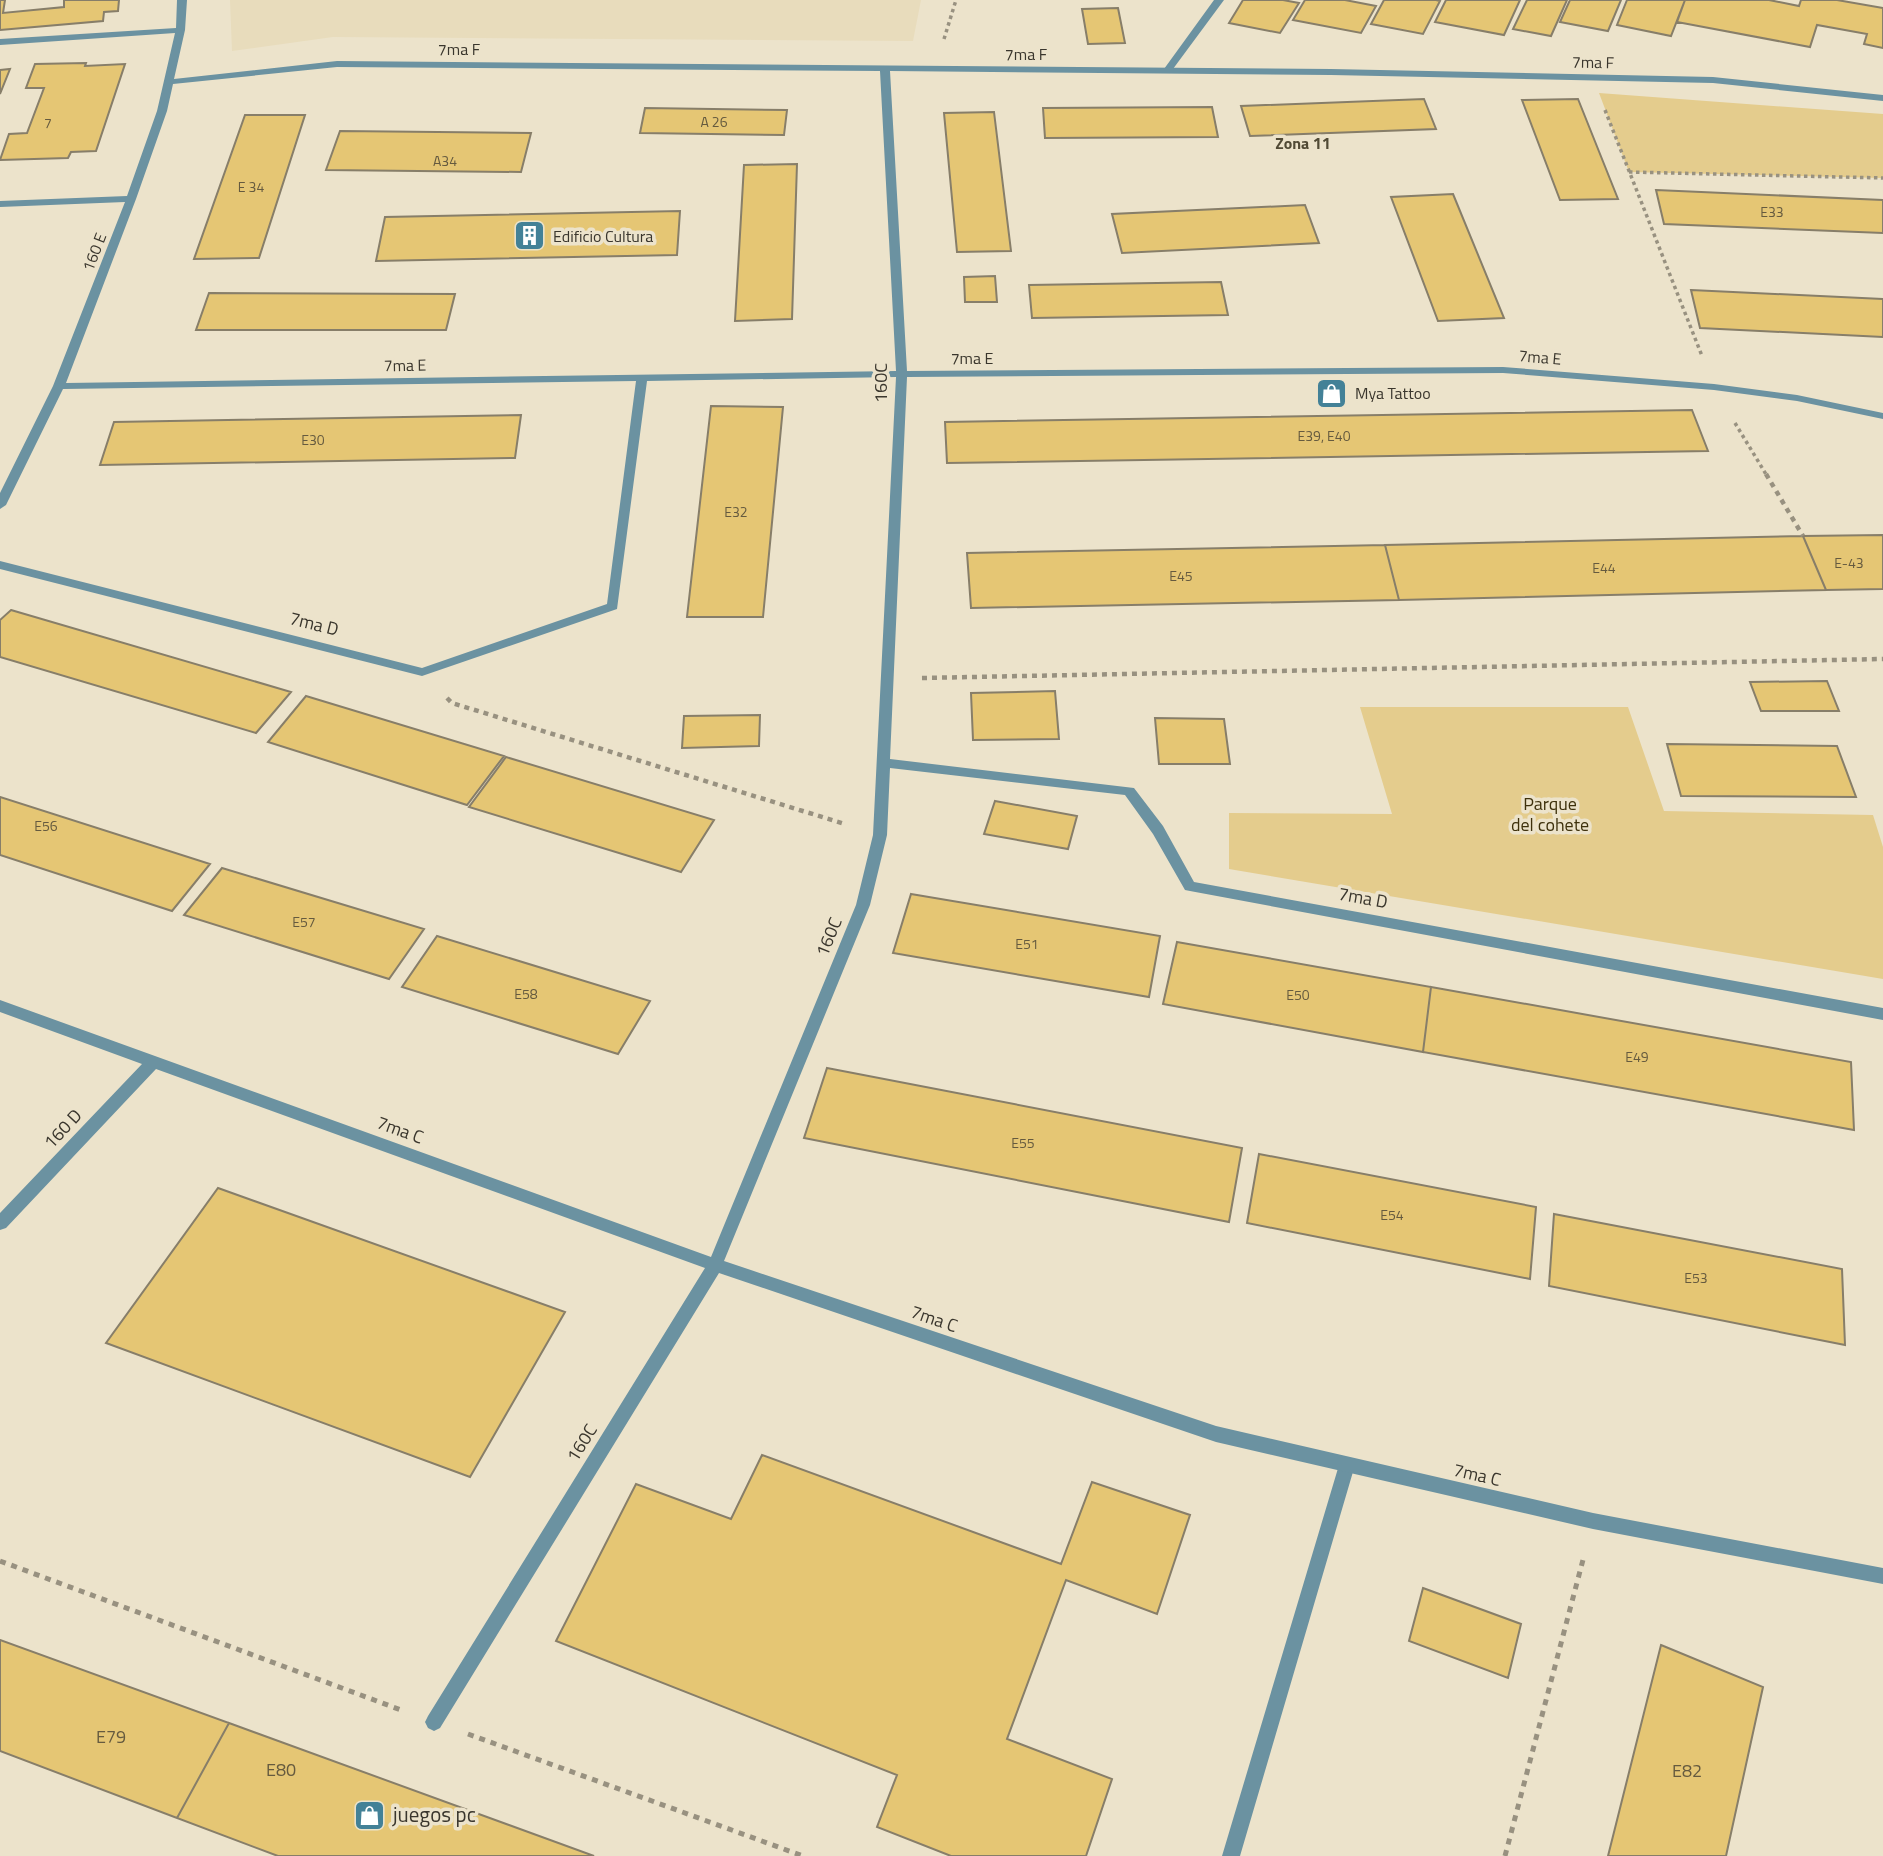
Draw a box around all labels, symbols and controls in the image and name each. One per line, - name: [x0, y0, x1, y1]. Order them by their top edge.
- street label: 7ma F: [438, 37, 480, 61]
- street label: 7ma F: [1005, 42, 1047, 66]
- street label: 7ma F: [1572, 50, 1614, 74]
- house number: A 26: [700, 111, 728, 132]
- house number: 7: [44, 112, 52, 133]
- district label: Zona 11: [1275, 131, 1331, 155]
- house number: A34: [433, 150, 457, 171]
- house number: E 34: [238, 176, 264, 197]
- house number: E33: [1760, 201, 1784, 222]
- building icon: Edificio Cultura: [513, 219, 547, 253]
- place label: Edificio Cultura: [553, 224, 653, 248]
- street label: 160 E: [76, 229, 112, 275]
- street label: 7ma E: [1518, 343, 1562, 371]
- street label: 7ma E: [951, 346, 994, 370]
- street label: 7ma E: [383, 353, 427, 377]
- street label: 160C: [867, 363, 894, 403]
- shop icon: Mya Tattoo: [1315, 376, 1349, 410]
- place label: Mya Tattoo: [1355, 381, 1431, 405]
- house number: E39, E40: [1297, 425, 1351, 446]
- house number: E30: [301, 429, 325, 450]
- house number: E32: [724, 501, 748, 522]
- house number: E-43: [1834, 552, 1864, 573]
- house number: E44: [1592, 557, 1616, 578]
- house number: E45: [1169, 565, 1193, 586]
- street label: 7ma D: [287, 604, 342, 643]
- park label: Parque del cohete: [1511, 790, 1589, 838]
- house number: E56: [34, 815, 58, 836]
- street label: 7ma D: [1336, 880, 1390, 915]
- house number: E57: [292, 911, 316, 932]
- street label: 160C: [809, 913, 849, 960]
- house number: E51: [1015, 933, 1039, 954]
- house number: E58: [514, 983, 538, 1004]
- house number: E50: [1286, 984, 1310, 1005]
- house number: E49: [1625, 1046, 1649, 1067]
- street label: 160 D: [37, 1103, 88, 1155]
- street label: 7ma C: [373, 1109, 427, 1150]
- house number: E55: [1011, 1132, 1035, 1153]
- house number: E54: [1380, 1204, 1404, 1225]
- house number: E53: [1684, 1267, 1708, 1288]
- street label: 7ma C: [907, 1298, 961, 1339]
- street label: 160C: [560, 1418, 604, 1467]
- street label: 7ma C: [1451, 1456, 1504, 1493]
- house number: E79: [96, 1723, 126, 1750]
- house number: E80: [266, 1756, 296, 1783]
- house number: E82: [1672, 1757, 1702, 1784]
- shop icon: juegos pc: [353, 1798, 387, 1832]
- place label: juegos pc: [391, 1798, 476, 1830]

